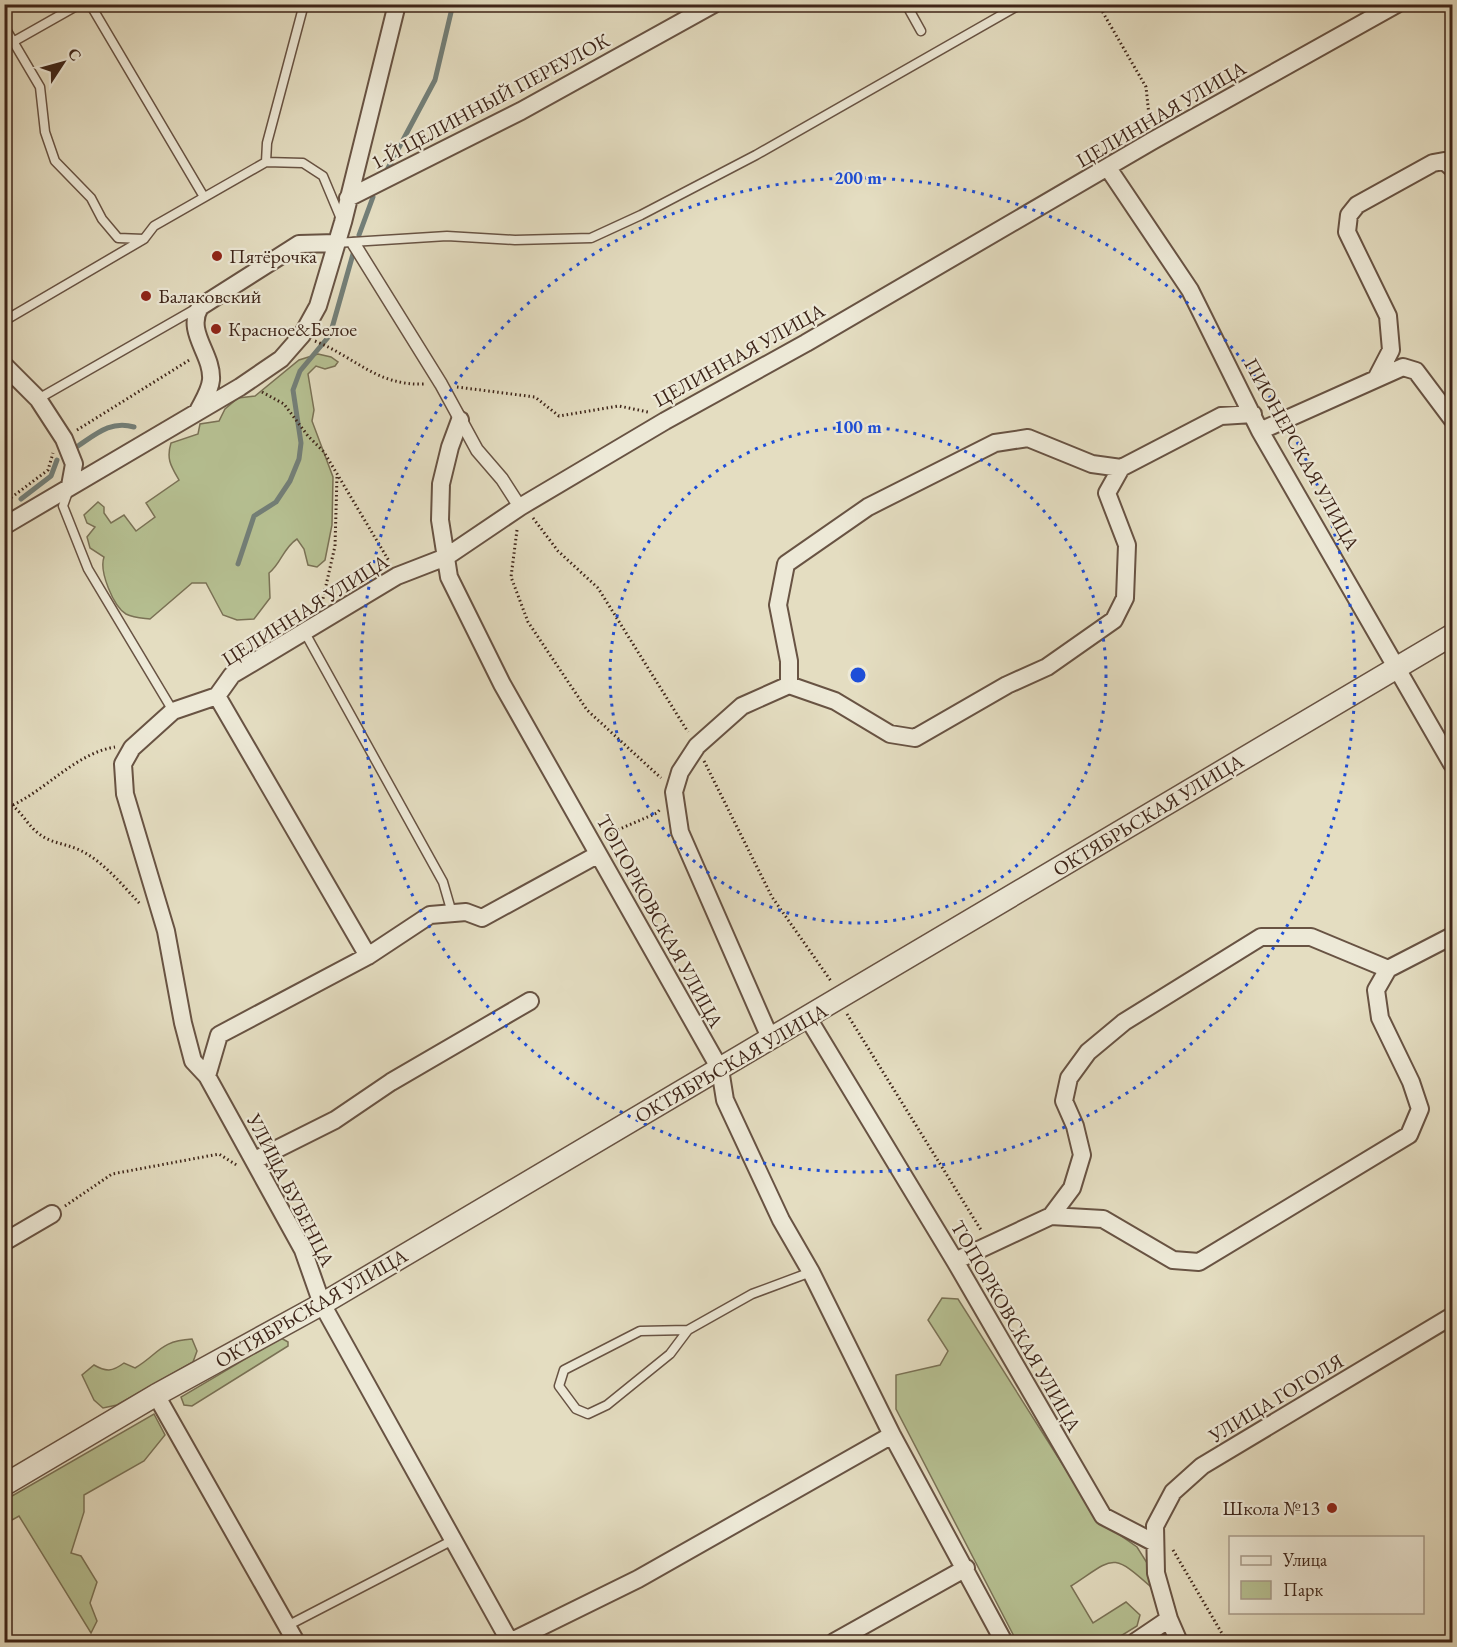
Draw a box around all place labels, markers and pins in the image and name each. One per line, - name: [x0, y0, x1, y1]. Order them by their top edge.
- place label: Пятёрочка: [229, 243, 317, 269]
- marker: Пятёрочка: [210, 249, 224, 263]
- place label: Балаковский: [158, 283, 262, 309]
- marker: Балаковский: [139, 289, 153, 303]
- place label: Красное&Белое: [228, 316, 357, 342]
- marker: Красное&Белое: [209, 322, 223, 336]
- centre of rings: [848, 665, 868, 685]
- place label: Школа №13: [1223, 1495, 1320, 1521]
- marker: Школа №13: [1325, 1501, 1339, 1515]

